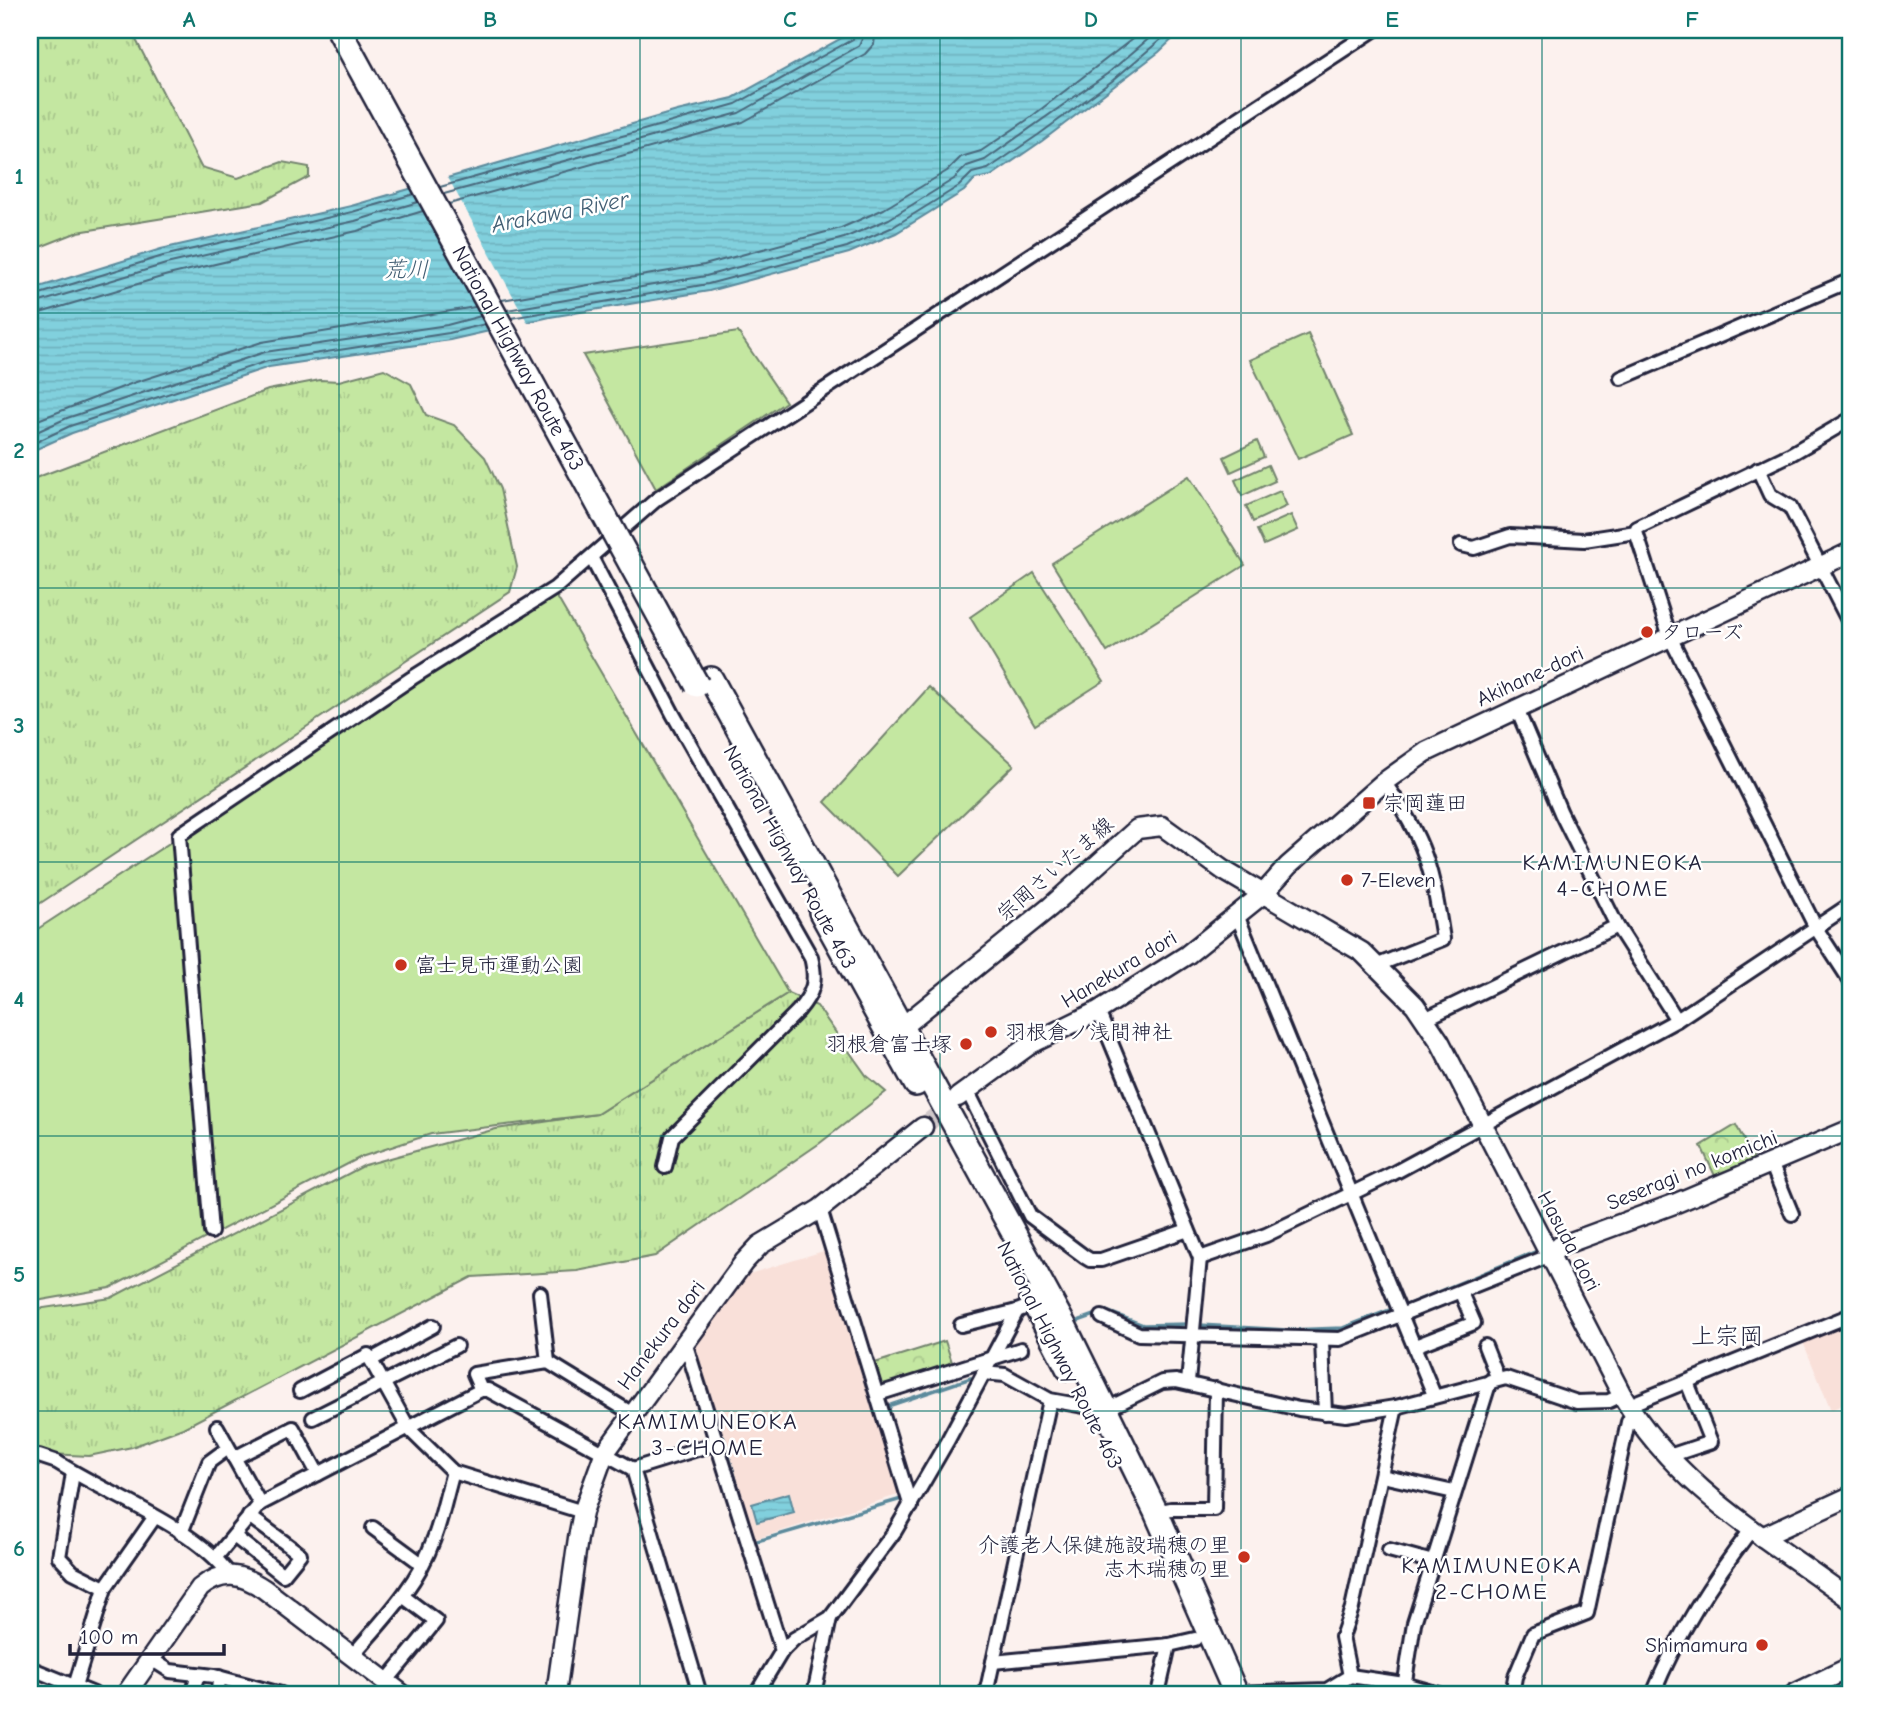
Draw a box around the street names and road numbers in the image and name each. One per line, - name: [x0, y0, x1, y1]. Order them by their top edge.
- street label: National Highway Route 463: [447, 242, 589, 474]
- street label: Akihane-dori: [1473, 641, 1587, 711]
- street label: National Highway Route 463: [719, 741, 861, 973]
- street label: 宗岡さいたま線: [992, 812, 1118, 926]
- street label: Hanekura dori: [1057, 925, 1181, 1013]
- street label: Seseragi no komichi: [1603, 1125, 1781, 1215]
- street label: Hasuda dori: [1533, 1187, 1605, 1295]
- street label: National Highway Route 463: [992, 1237, 1128, 1473]
- street label: Hanekura dori: [612, 1276, 710, 1394]

